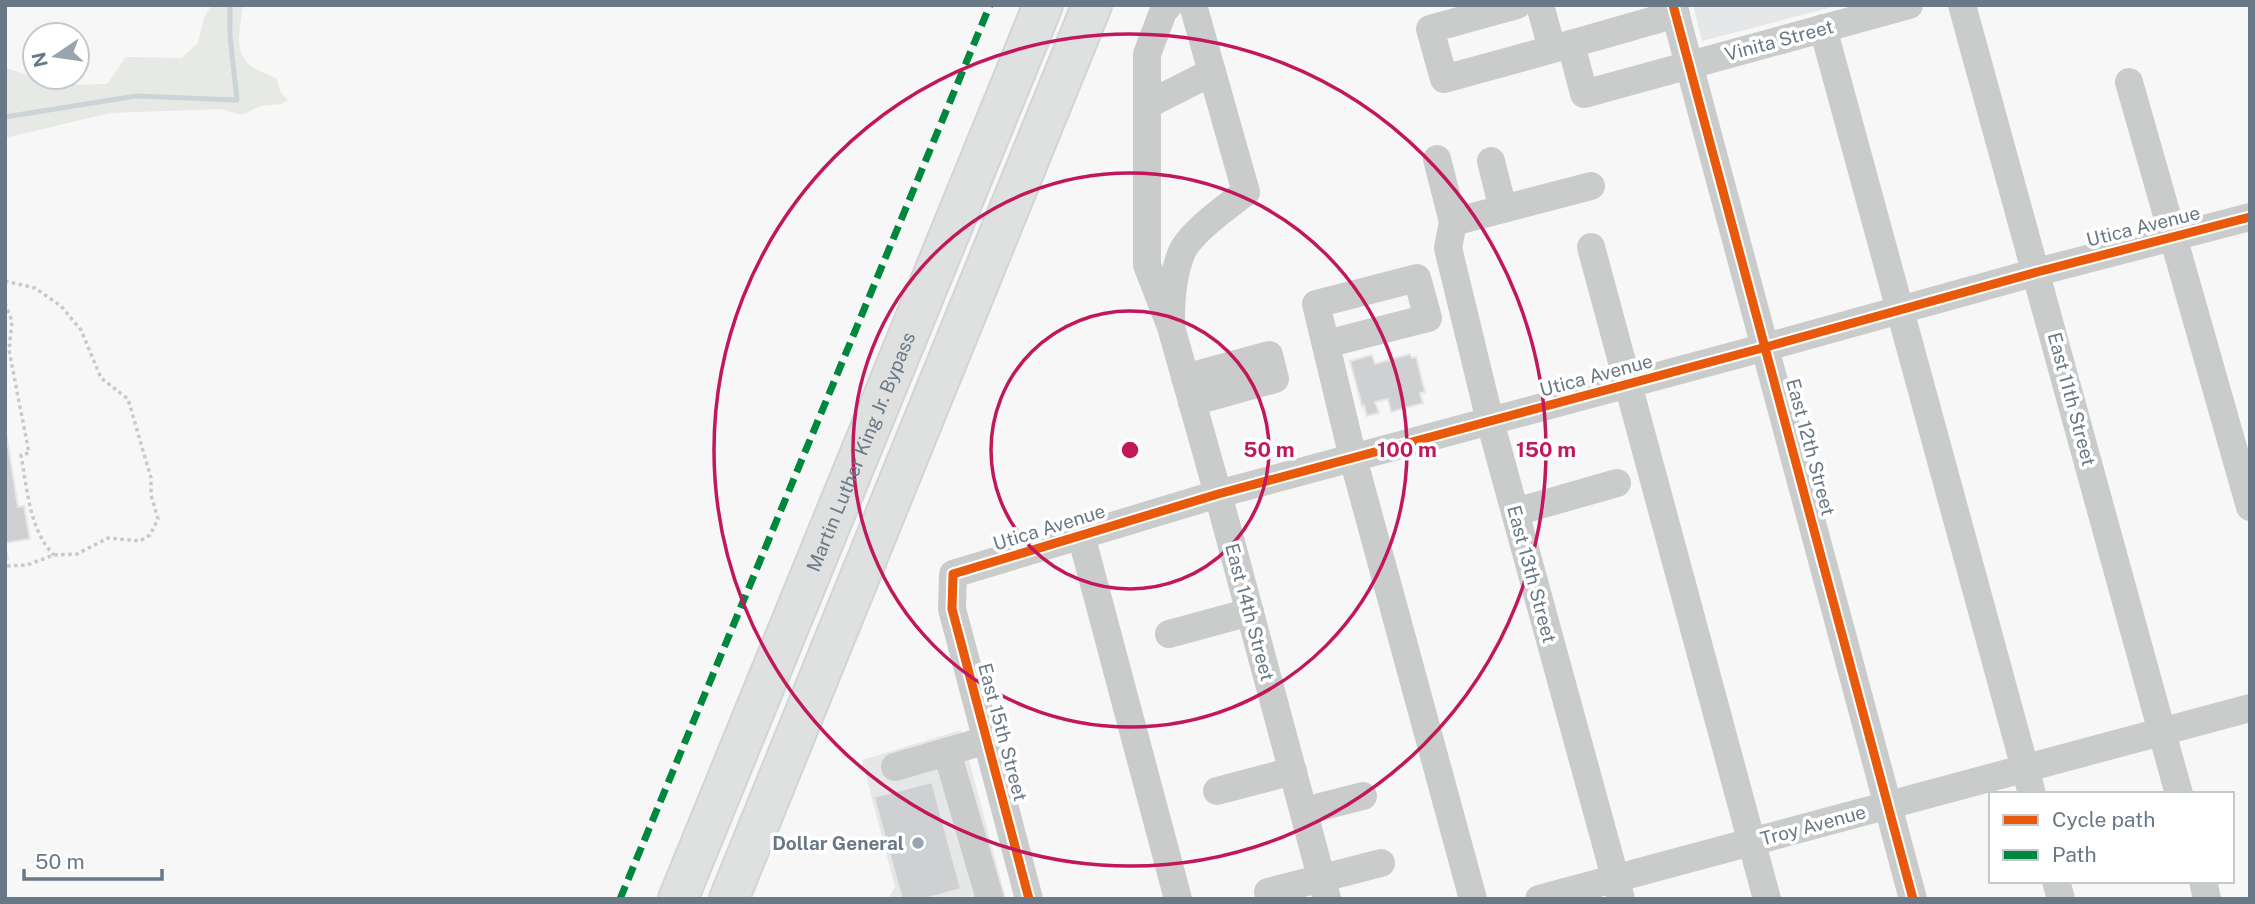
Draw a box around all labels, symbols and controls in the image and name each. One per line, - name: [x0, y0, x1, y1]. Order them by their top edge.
- street label: Vinita Street: [1722, 15, 1836, 65]
- north arrow: [21, 21, 91, 91]
- text: N: [27, 50, 52, 70]
- street label: Utica Avenue: [2084, 201, 2202, 251]
- street label: Martin Luther King Jr. Bypass: [802, 329, 919, 575]
- street label: East 11th Street: [2044, 330, 2100, 468]
- street label: Utica Avenue: [1537, 349, 1655, 401]
- street label: East 12th Street: [1782, 376, 1840, 518]
- text: 50 m: [1243, 437, 1295, 462]
- text: 100 m: [1377, 437, 1437, 462]
- text: 150 m: [1516, 437, 1576, 462]
- centre of rings: [1118, 438, 1142, 462]
- street label: Utica Avenue: [990, 499, 1108, 555]
- street label: East 13th Street: [1503, 503, 1561, 645]
- street label: East 14th Street: [1221, 541, 1279, 683]
- street label: East 15th Street: [974, 661, 1032, 803]
- legend: [1989, 792, 2234, 883]
- street label: Troy Avenue: [1758, 800, 1868, 850]
- text: Cycle path: [2052, 807, 2155, 832]
- place label: Dollar General: [772, 832, 904, 854]
- marker: Dollar General: [910, 835, 926, 851]
- scale bar: [24, 838, 163, 882]
- text: Path: [2052, 842, 2097, 867]
- text: 50 m: [35, 849, 85, 874]

